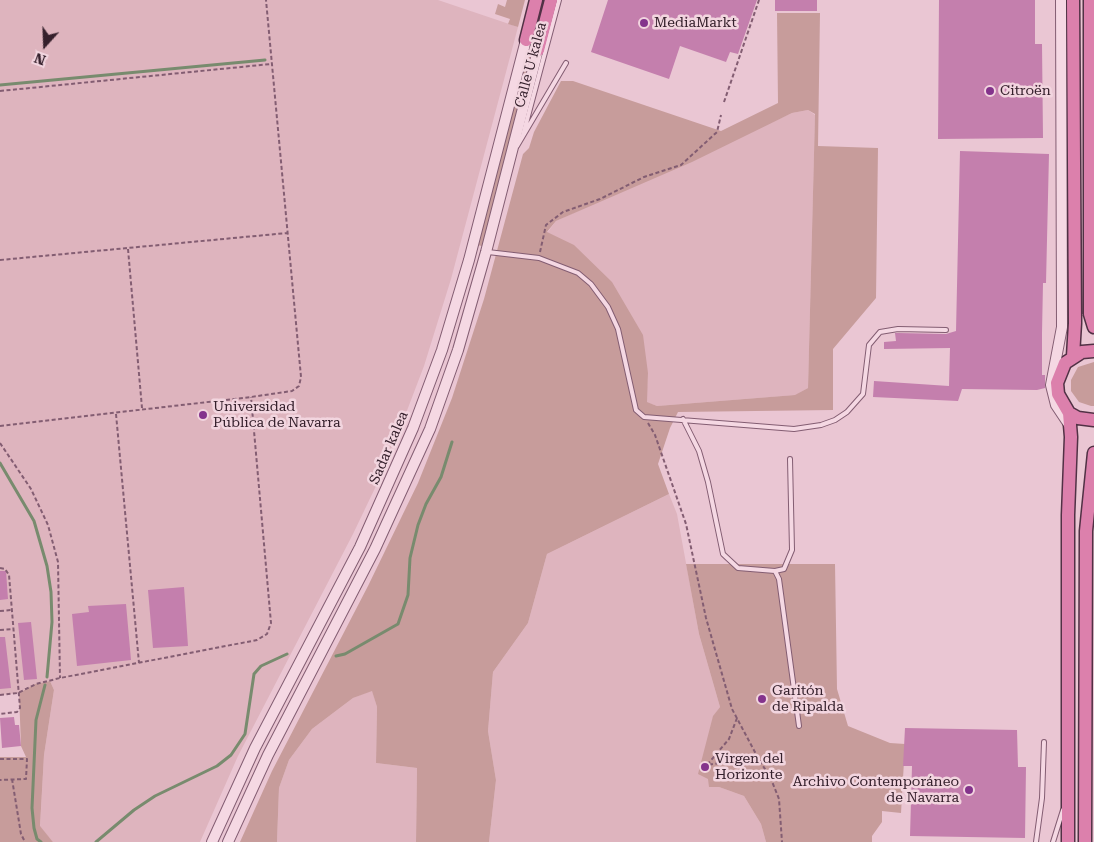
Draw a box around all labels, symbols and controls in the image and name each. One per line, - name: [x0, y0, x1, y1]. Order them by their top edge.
- place label: MediaMarkt: [654, 15, 737, 31]
- marker: MediaMarkt: [638, 17, 650, 29]
- north arrow: [20, 20, 70, 70]
- street label: Calle U kalea: [512, 20, 550, 110]
- text: N: [32, 50, 48, 68]
- place label: Citroën: [1000, 83, 1051, 99]
- marker: Citroën: [984, 85, 996, 97]
- place label: Universidad Pública de Navarra: [213, 399, 340, 432]
- marker: Universidad Pública de Navarra: [197, 409, 209, 421]
- street label: Sadar kalea: [366, 409, 412, 487]
- place label: Garitón de Ripalda: [772, 683, 844, 716]
- marker: Garitón de Ripalda: [756, 693, 768, 705]
- place label: Virgen del Horizonte: [715, 751, 784, 784]
- marker: Virgen del Horizonte: [699, 761, 711, 773]
- place label: Archivo Contemporáneo de Navarra: [793, 774, 959, 806]
- marker: Archivo Contemporáneo de Navarra: [963, 784, 975, 796]

